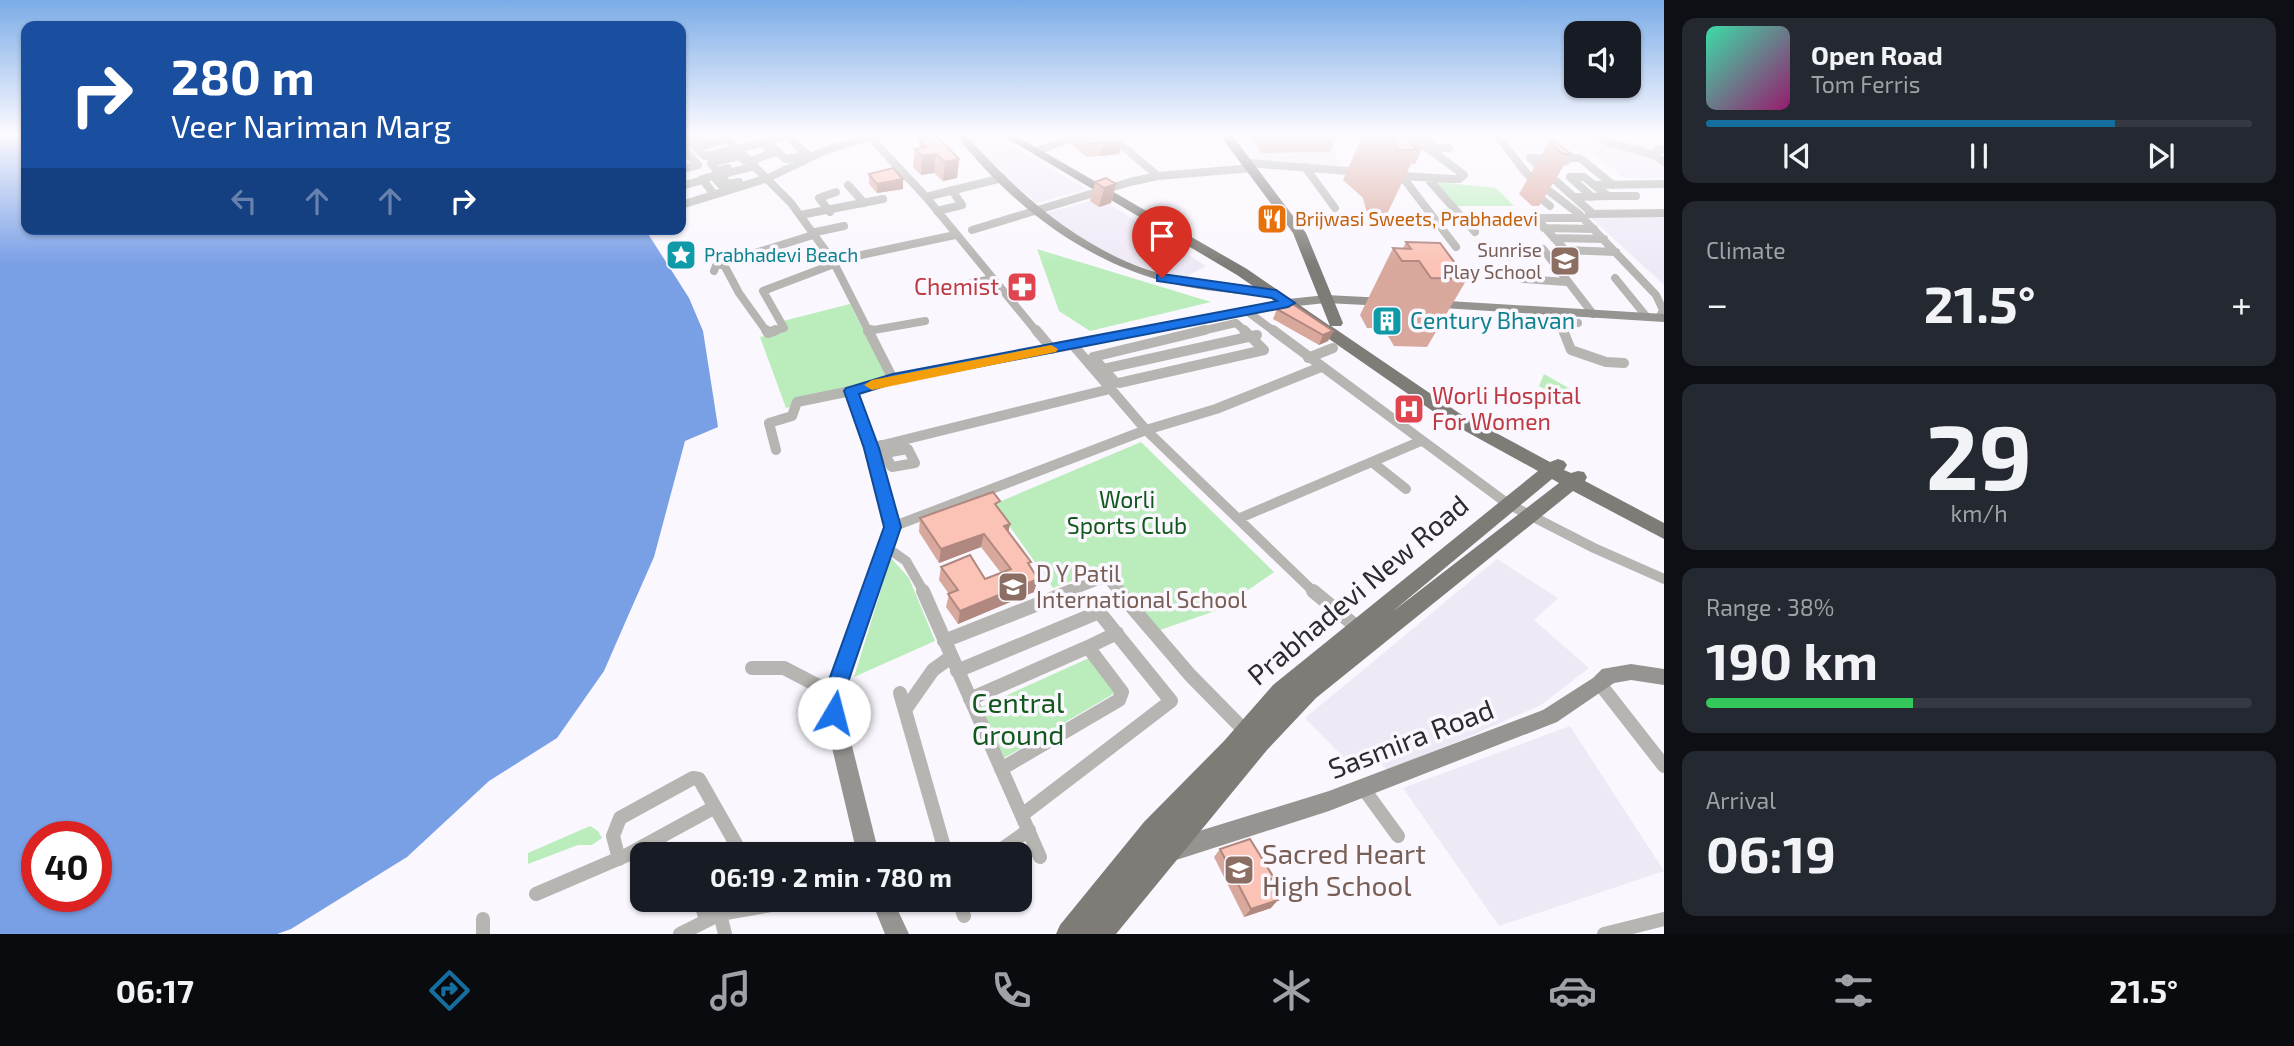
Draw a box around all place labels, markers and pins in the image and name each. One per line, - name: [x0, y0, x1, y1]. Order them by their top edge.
- restaurant icon: Brijwasi Sweets, Prabhadevi: [1255, 202, 1289, 236]
- pin: [1132, 206, 1192, 278]
- place label: Brijwasi Sweets, Prabhadevi: [1295, 207, 1538, 230]
- place icon: Prabhadevi Beach: [664, 238, 698, 272]
- place label: Sunrise Play School: [1443, 238, 1542, 283]
- place label: Prabhadevi Beach: [704, 243, 858, 266]
- school or university icon: Sunrise Play School: [1548, 244, 1582, 278]
- pharmacy icon: Chemist: [1005, 270, 1039, 304]
- place label: Chemist: [914, 272, 999, 300]
- building icon: Century Bhavan: [1370, 304, 1404, 338]
- place label: Century Bhavan: [1410, 306, 1575, 334]
- place label: Worli Hospital For Women: [1432, 381, 1581, 435]
- hospital icon: Worli Hospital For Women: [1392, 392, 1426, 426]
- place label: D Y Patil International School: [1036, 559, 1247, 613]
- school or university icon: D Y Patil International School: [996, 570, 1030, 604]
- place label: Sacred Heart High School: [1262, 836, 1426, 902]
- school or university icon: Sacred Heart High School: [1222, 853, 1256, 887]

